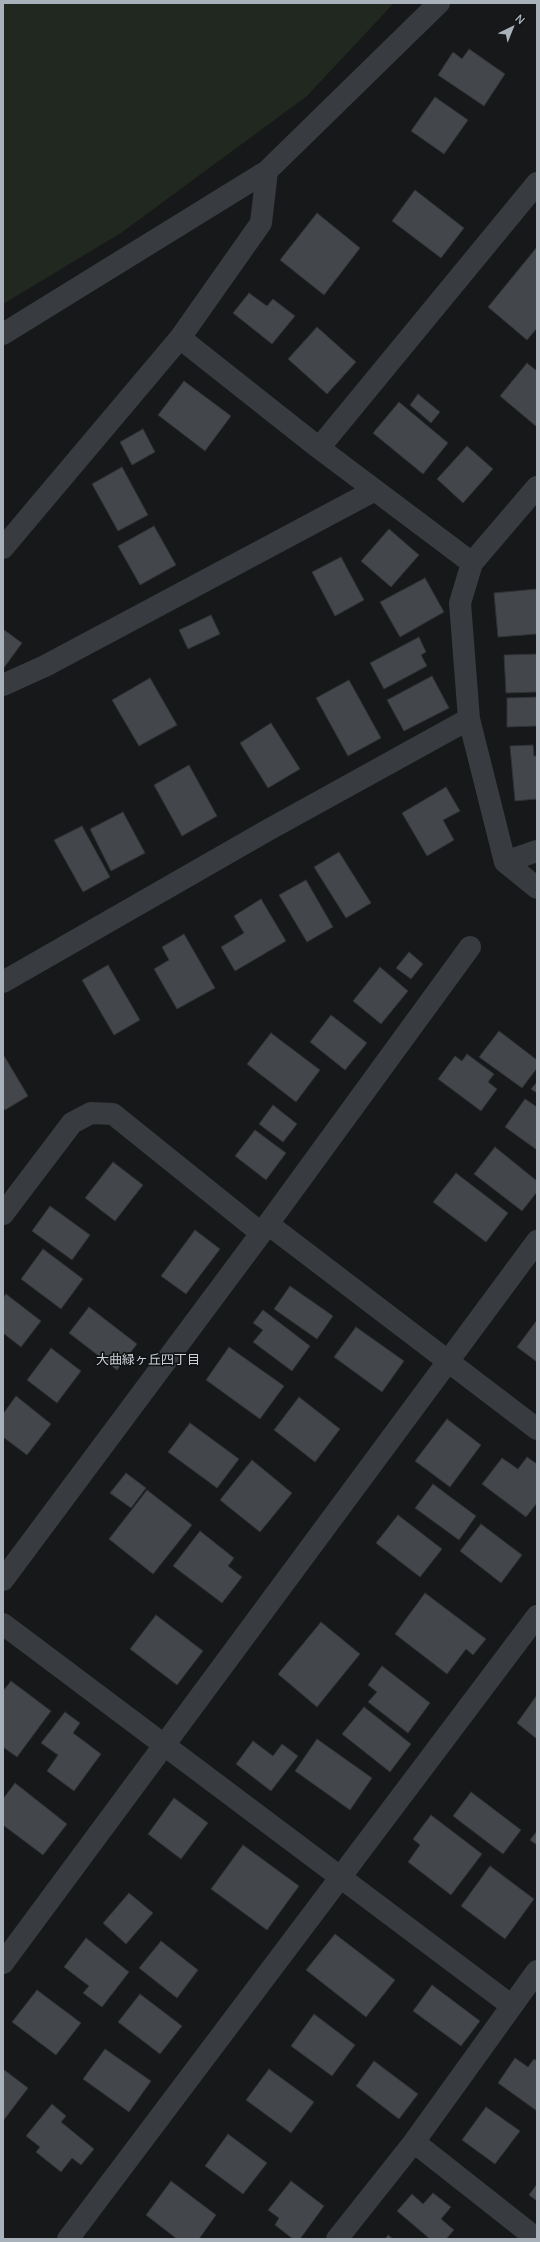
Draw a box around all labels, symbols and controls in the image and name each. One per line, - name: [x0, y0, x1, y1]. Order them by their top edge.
- north arrow: [492, 8, 532, 48]
- text: N: [513, 11, 529, 27]
- district label: 大曲緑ヶ丘四丁目: [96, 1352, 200, 1368]

